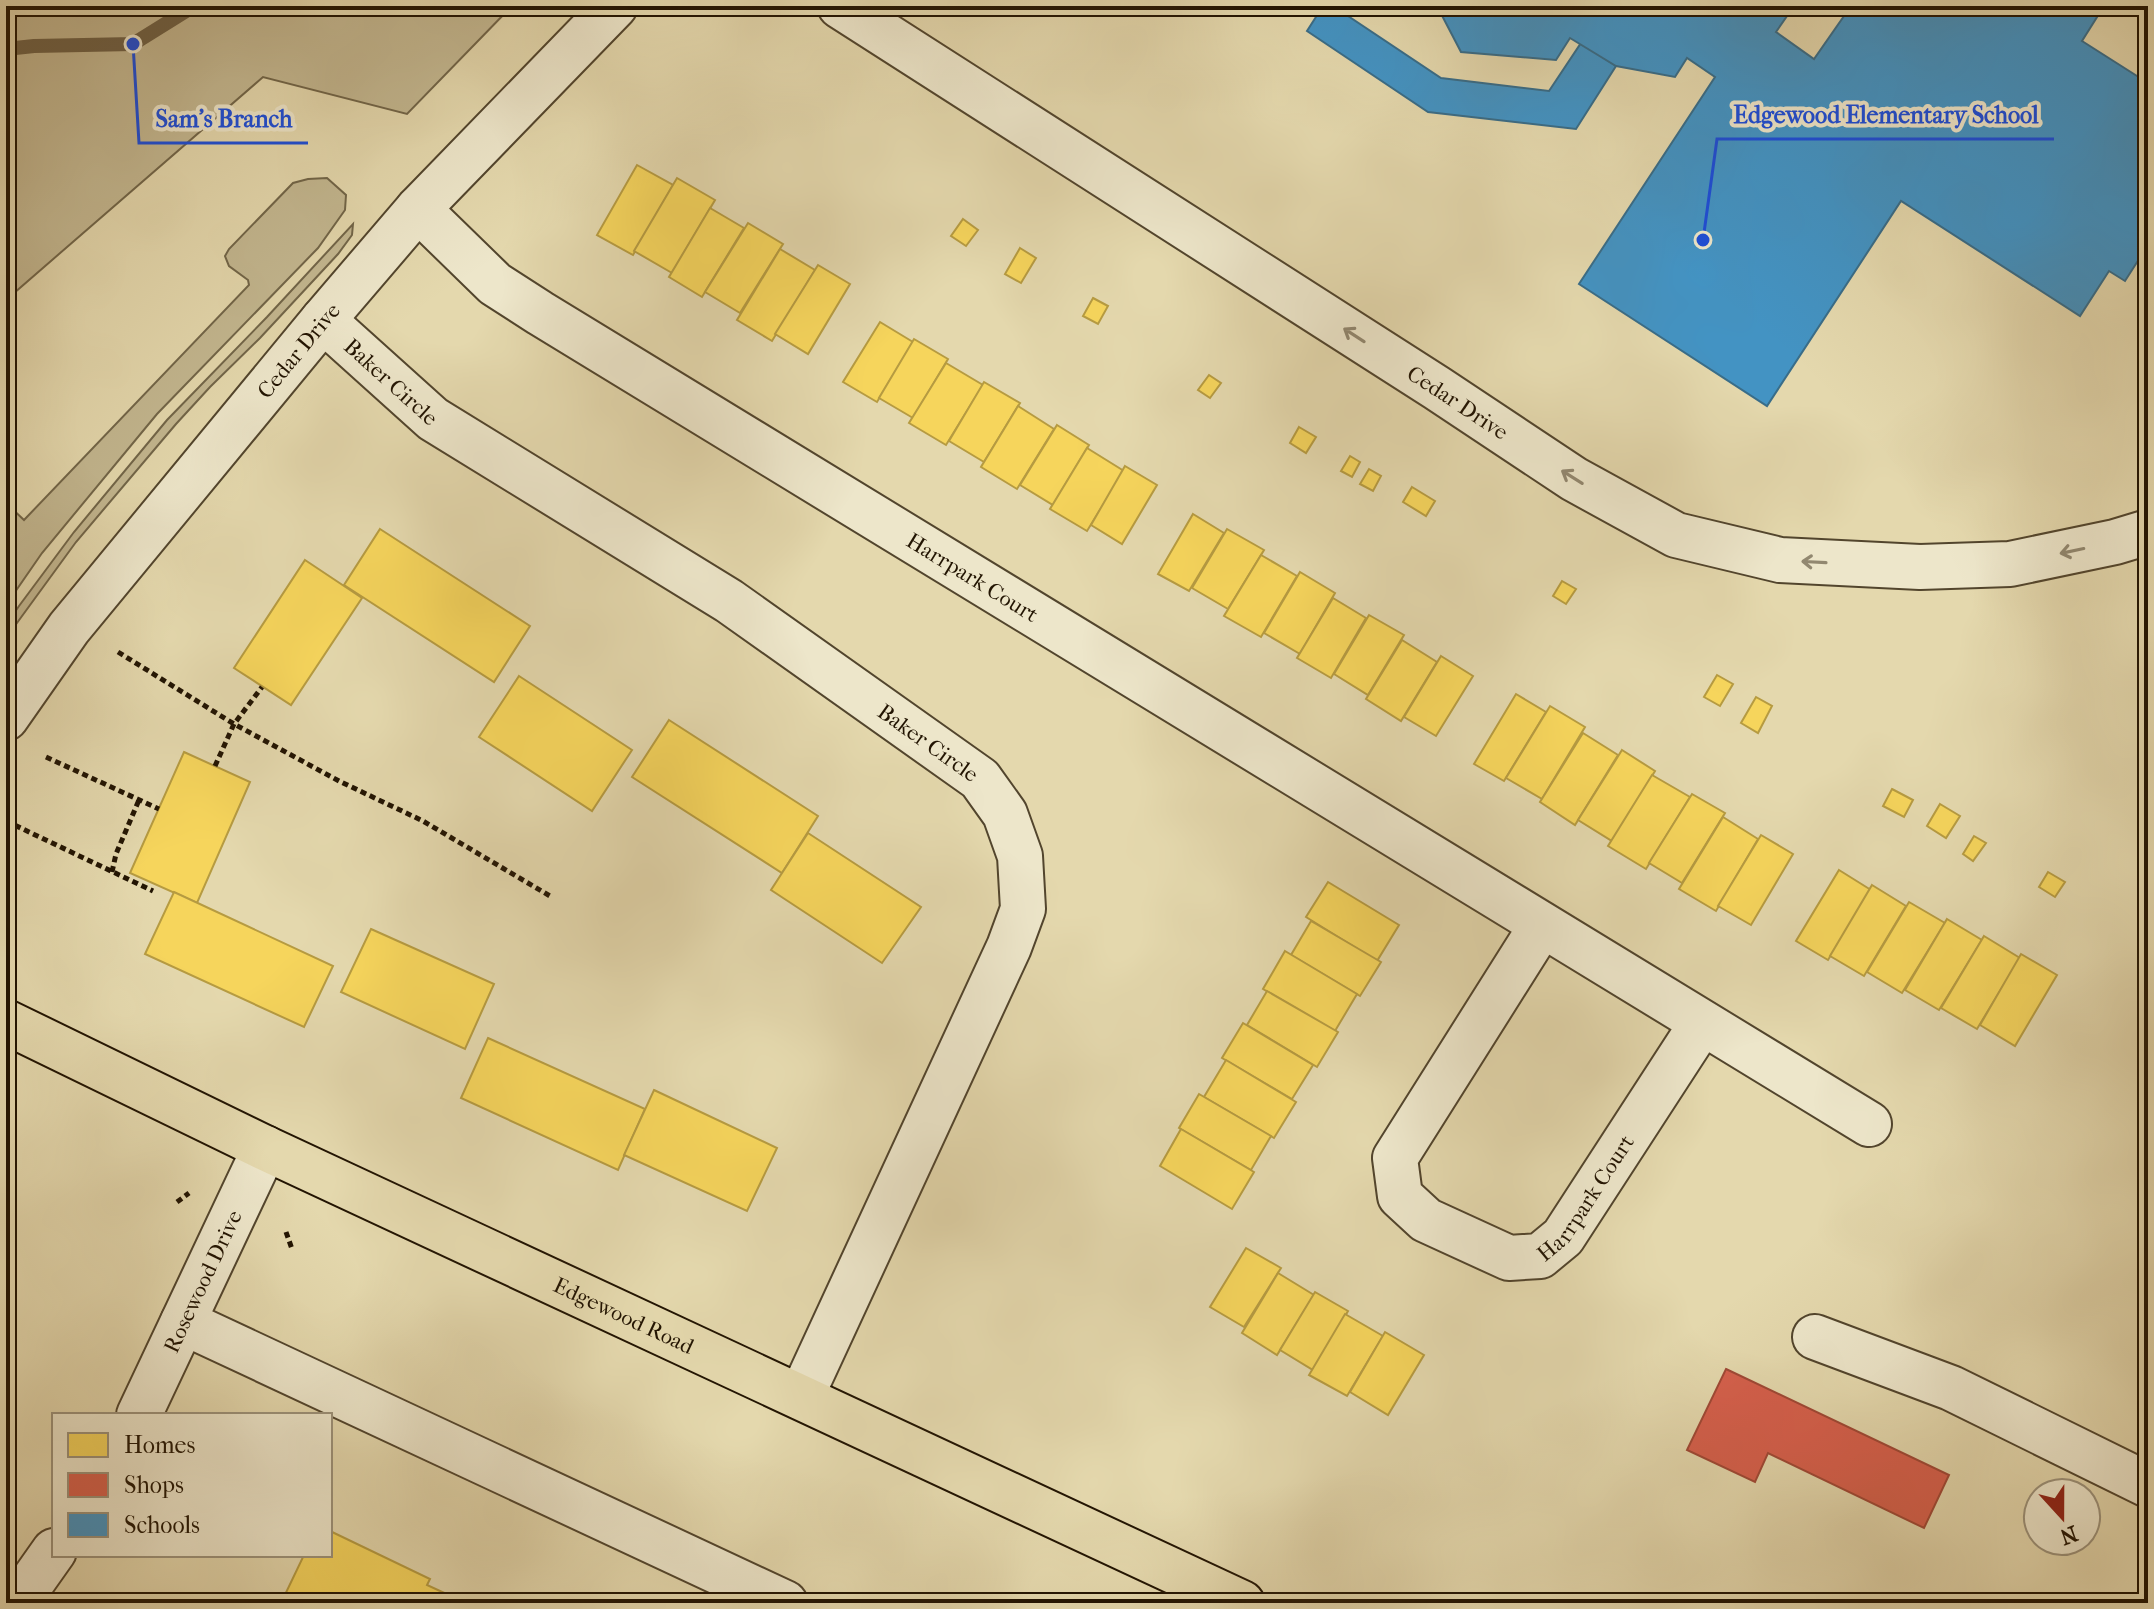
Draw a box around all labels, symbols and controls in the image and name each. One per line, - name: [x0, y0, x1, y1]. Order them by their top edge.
- callout: Edgewood Elementary School: [1717, 91, 2054, 139]
- callout: Sam's Branch: [139, 95, 308, 143]
- text: Edgewood Elementary School: [1733, 101, 2039, 129]
- text: Sam's Branch: [155, 105, 293, 133]
- street label: Cedar Drive: [252, 298, 346, 404]
- one-way arrow: [1343, 327, 1366, 343]
- street label: Baker Circle: [338, 333, 443, 431]
- street label: Cedar Drive: [1402, 360, 1513, 446]
- one-way arrow: [1561, 469, 1584, 485]
- street label: Harrpark Court: [902, 528, 1043, 628]
- one-way arrow: [2060, 544, 2086, 559]
- one-way arrow: [1801, 554, 1828, 569]
- street label: Baker Circle: [872, 699, 983, 788]
- street label: Harrpark Court: [1532, 1130, 1640, 1267]
- street label: Rosewood Drive: [158, 1206, 248, 1357]
- street label: Edgewood Road: [549, 1272, 699, 1360]
- legend: [52, 1413, 332, 1557]
- text: Homes: [124, 1431, 195, 1459]
- text: Shops: [124, 1471, 184, 1499]
- north arrow: [2022, 1477, 2102, 1557]
- text: Schools: [124, 1511, 200, 1539]
- text: N: [2056, 1520, 2081, 1550]

